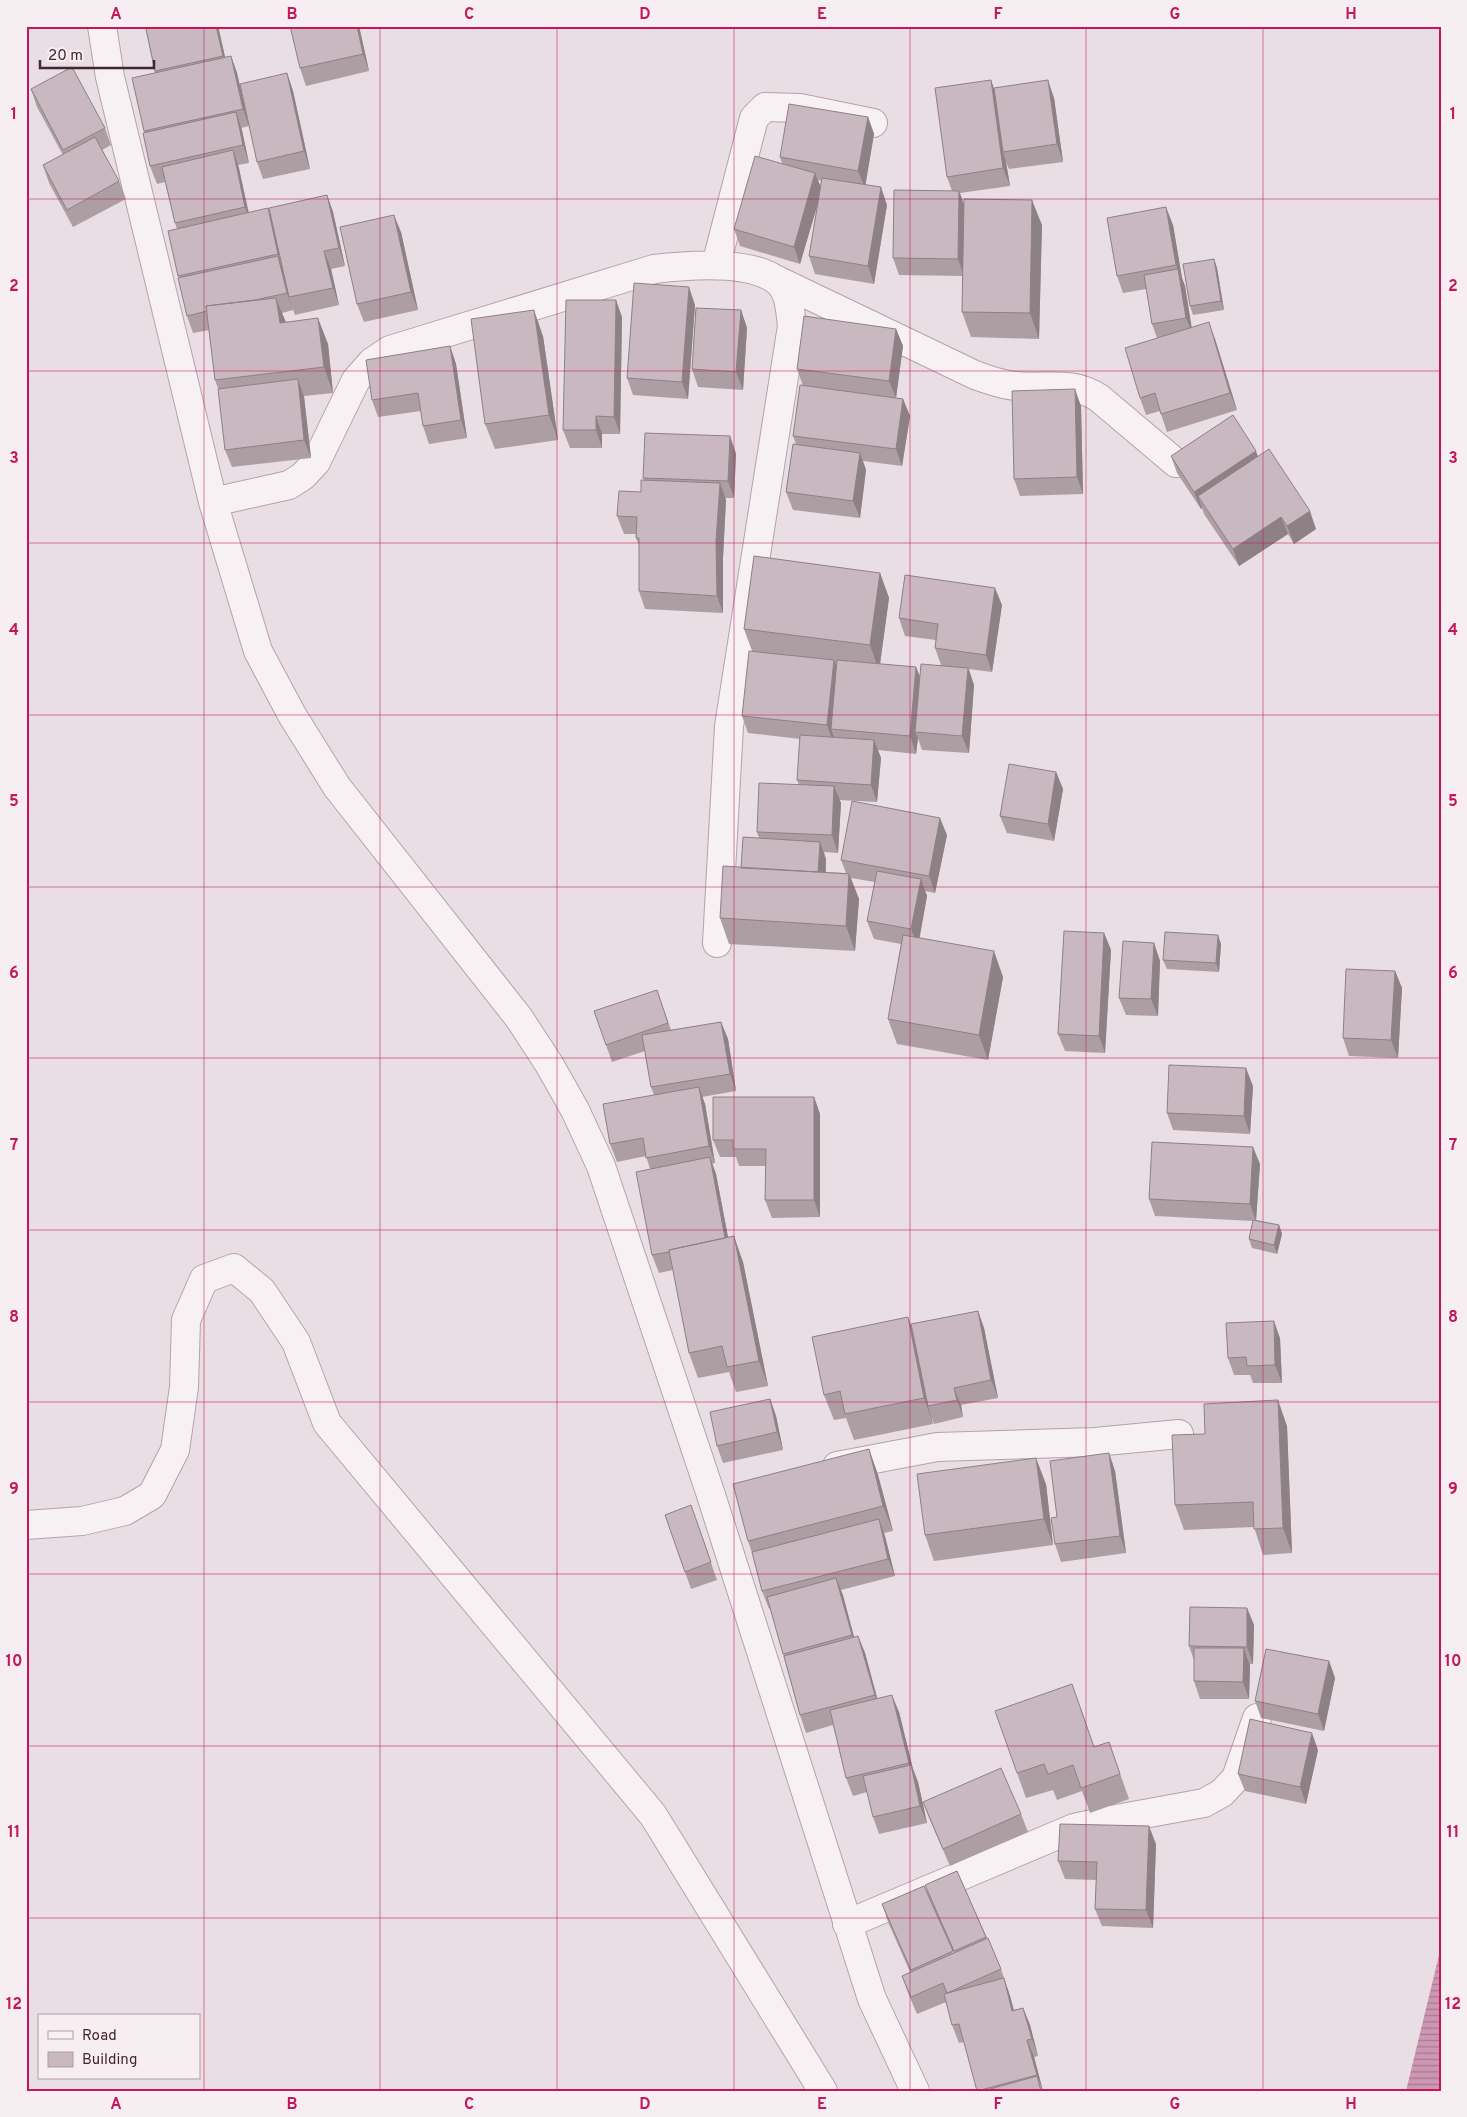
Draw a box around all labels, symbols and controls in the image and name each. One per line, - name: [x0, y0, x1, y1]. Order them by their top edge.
- text: A: [110, 5, 122, 25]
- text: B: [286, 5, 298, 25]
- text: C: [464, 5, 474, 25]
- text: D: [639, 5, 651, 25]
- text: E: [817, 5, 827, 25]
- text: F: [993, 5, 1003, 25]
- text: G: [1170, 5, 1180, 25]
- text: H: [1345, 5, 1357, 25]
- scale bar: [40, 38, 154, 70]
- text: 20 m: [48, 47, 83, 66]
- text: 1: [11, 105, 17, 125]
- text: 1: [1450, 105, 1456, 125]
- text: 2: [9, 277, 19, 297]
- text: 2: [1448, 277, 1458, 297]
- text: 3: [9, 449, 19, 469]
- text: 3: [1448, 449, 1458, 469]
- text: 4: [9, 621, 19, 641]
- text: 4: [1448, 621, 1458, 641]
- text: 5: [9, 792, 19, 812]
- text: 5: [1448, 792, 1458, 812]
- text: 6: [9, 964, 19, 984]
- text: 6: [1448, 964, 1458, 984]
- text: 7: [10, 1136, 18, 1156]
- text: 7: [1449, 1136, 1457, 1156]
- text: 8: [9, 1308, 19, 1328]
- text: 8: [1448, 1308, 1458, 1328]
- text: 9: [9, 1480, 19, 1500]
- text: 9: [1448, 1480, 1458, 1500]
- text: 10: [6, 1652, 22, 1672]
- text: 10: [1445, 1652, 1461, 1672]
- text: 11: [8, 1823, 20, 1843]
- text: 11: [1447, 1823, 1459, 1843]
- text: 12: [6, 1995, 22, 2015]
- text: 12: [1445, 1995, 1461, 2015]
- legend: [38, 2014, 200, 2080]
- text: Road: [82, 2027, 117, 2046]
- text: Building: [82, 2051, 137, 2070]
- text: A: [110, 2095, 122, 2115]
- text: B: [286, 2095, 298, 2115]
- text: C: [464, 2095, 474, 2115]
- text: D: [639, 2095, 651, 2115]
- text: E: [817, 2095, 827, 2115]
- text: F: [993, 2095, 1003, 2115]
- text: G: [1170, 2095, 1180, 2115]
- text: H: [1345, 2095, 1357, 2115]

